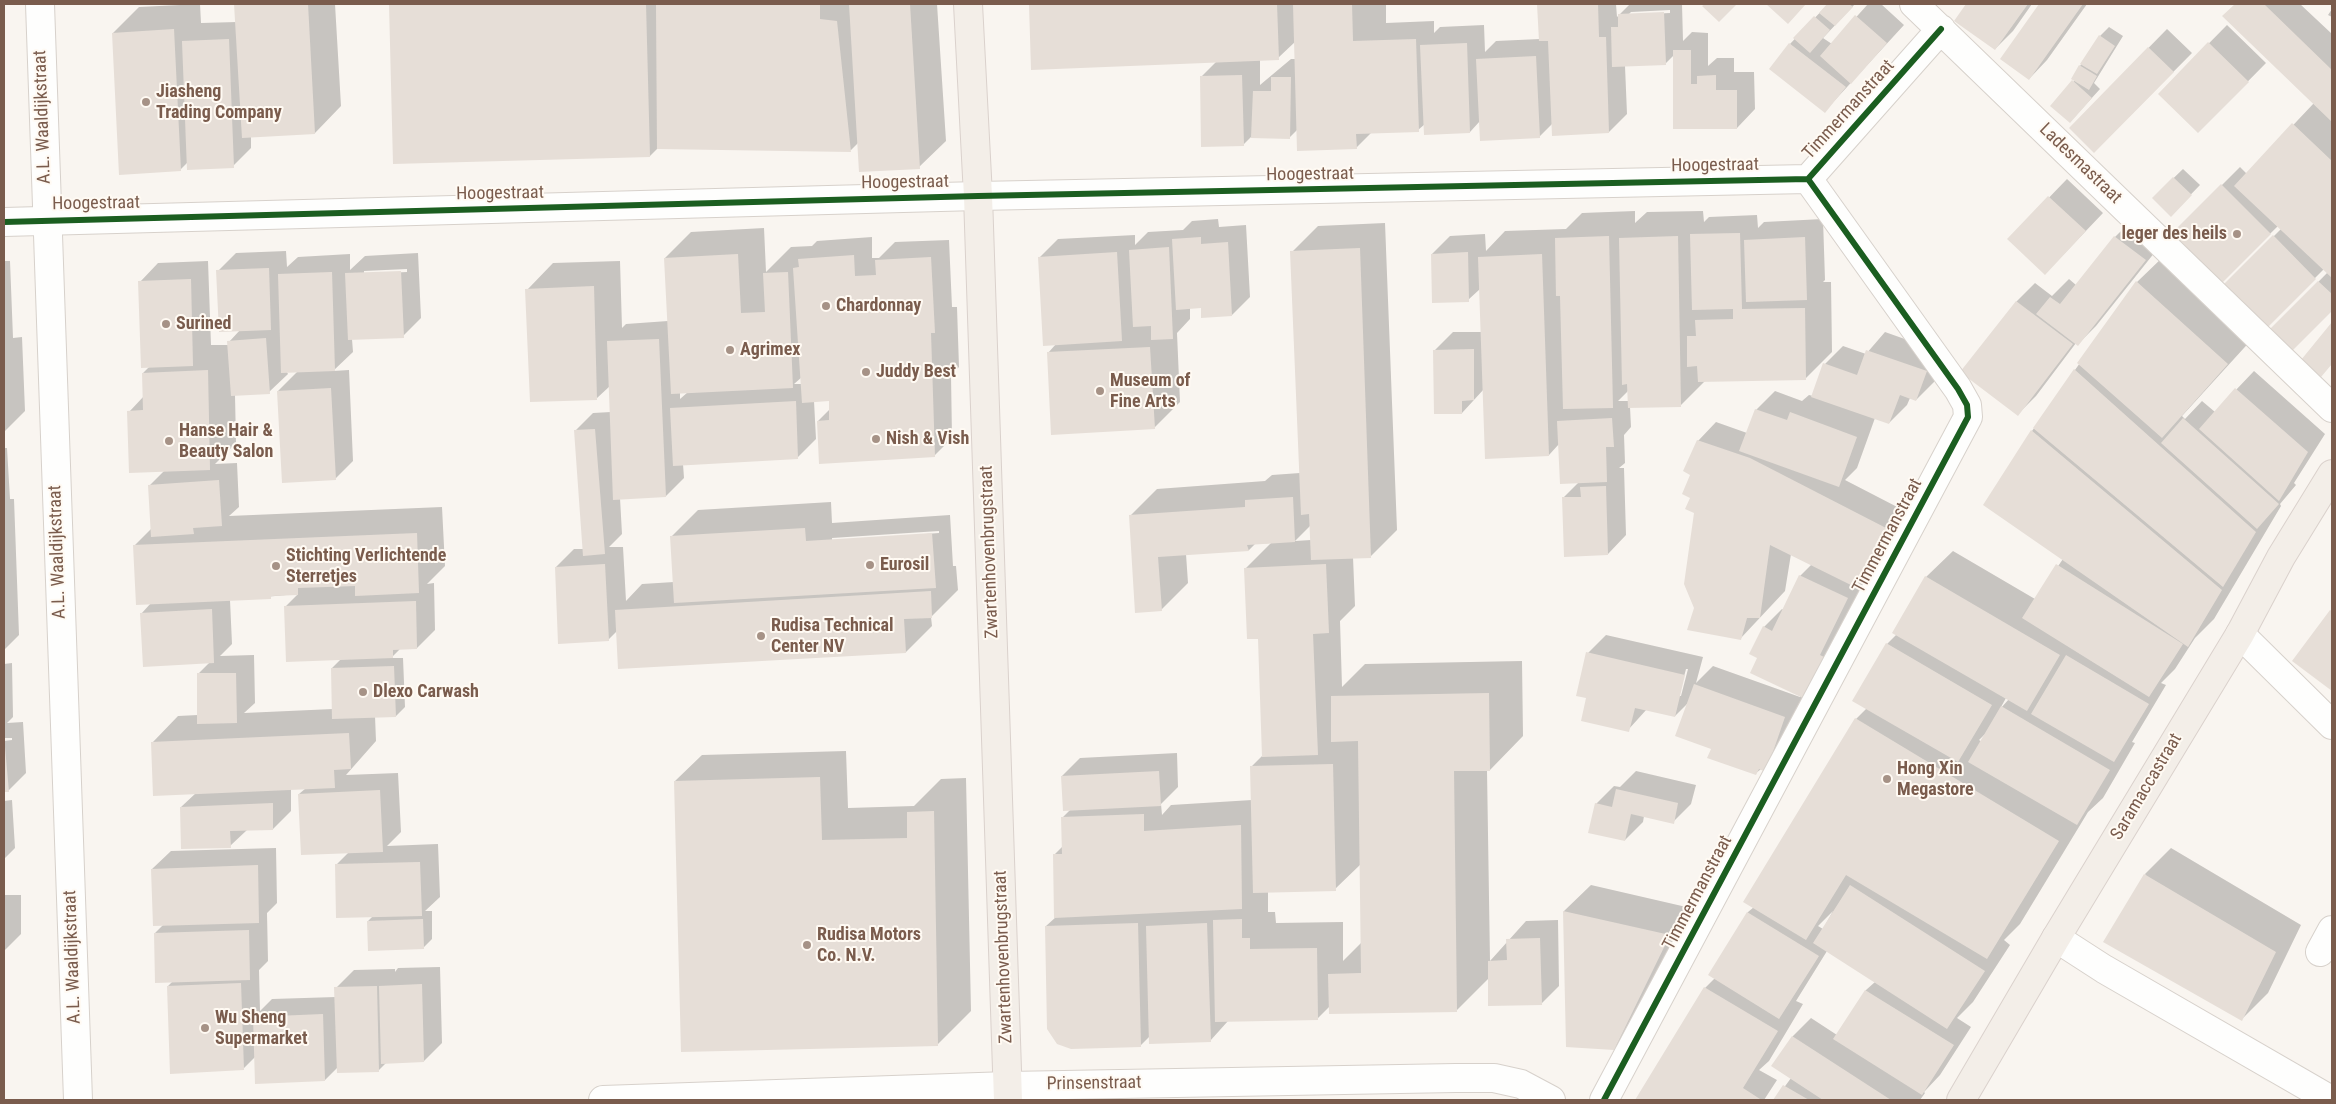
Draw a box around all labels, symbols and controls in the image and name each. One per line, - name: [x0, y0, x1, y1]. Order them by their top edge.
- street label: A.L. Waaldijkstraat: [30, 50, 56, 184]
- street label: Timmermanstraat: [1799, 56, 1899, 164]
- place label: Jiasheng Trading Company: [156, 81, 282, 124]
- marker: Jiasheng Trading Company: [140, 96, 152, 108]
- street label: Ladesmastraat: [2034, 119, 2126, 209]
- street label: Hoogestraat: [1671, 154, 1759, 178]
- street label: Hoogestraat: [1266, 163, 1354, 187]
- street label: Hoogestraat: [861, 171, 949, 195]
- street label: Hoogestraat: [456, 182, 544, 206]
- street label: Hoogestraat: [52, 192, 140, 216]
- place label: leger des heils: [2121, 223, 2227, 245]
- marker: leger des heils: [2231, 228, 2243, 240]
- place label: Chardonnay: [836, 295, 921, 317]
- marker: Chardonnay: [820, 300, 832, 312]
- place label: Surined: [176, 313, 231, 335]
- marker: Surined: [160, 318, 172, 330]
- place label: Agrimex: [740, 339, 800, 361]
- marker: Agrimex: [724, 344, 736, 356]
- place label: Juddy Best: [876, 361, 956, 383]
- marker: Juddy Best: [860, 366, 872, 378]
- place label: Museum of Fine Arts: [1110, 370, 1190, 412]
- marker: Museum of Fine Arts: [1094, 385, 1106, 397]
- place label: Hanse Hair & Beauty Salon: [179, 420, 273, 462]
- place label: Nish & Vish: [886, 428, 969, 450]
- marker: Nish & Vish: [870, 433, 882, 445]
- marker: Hanse Hair & Beauty Salon: [163, 435, 175, 447]
- street label: Zwartenhovenbrugstraat: [976, 465, 1004, 639]
- street label: Timmermanstraat: [1849, 475, 1927, 597]
- street label: A.L. Waaldijkstraat: [45, 485, 71, 619]
- place label: Stichting Verlichtende Sterretjes: [286, 545, 446, 588]
- place label: Eurosil: [880, 554, 929, 576]
- marker: Eurosil: [864, 559, 876, 571]
- marker: Stichting Verlichtende Sterretjes: [270, 560, 282, 572]
- place label: Rudisa Technical Center NV: [771, 615, 893, 658]
- marker: Rudisa Technical Center NV: [755, 630, 767, 642]
- place label: Dlexo Carwash: [373, 681, 479, 703]
- marker: Dlexo Carwash: [357, 686, 369, 698]
- street label: Saramaccastraat: [2107, 730, 2187, 844]
- place label: Hong Xin Megastore: [1897, 758, 1974, 801]
- marker: Hong Xin Megastore: [1881, 773, 1893, 785]
- street label: Timmermanstraat: [1659, 832, 1737, 954]
- street label: Zwartenhovenbrugstraat: [990, 870, 1018, 1044]
- street label: A.L. Waaldijkstraat: [60, 890, 86, 1024]
- place label: Rudisa Motors Co. N.V.: [817, 924, 921, 966]
- marker: Rudisa Motors Co. N.V.: [801, 939, 813, 951]
- place label: Wu Sheng Supermarket: [215, 1007, 307, 1050]
- marker: Wu Sheng Supermarket: [199, 1022, 211, 1034]
- street label: Prinsenstraat: [1046, 1072, 1142, 1096]

